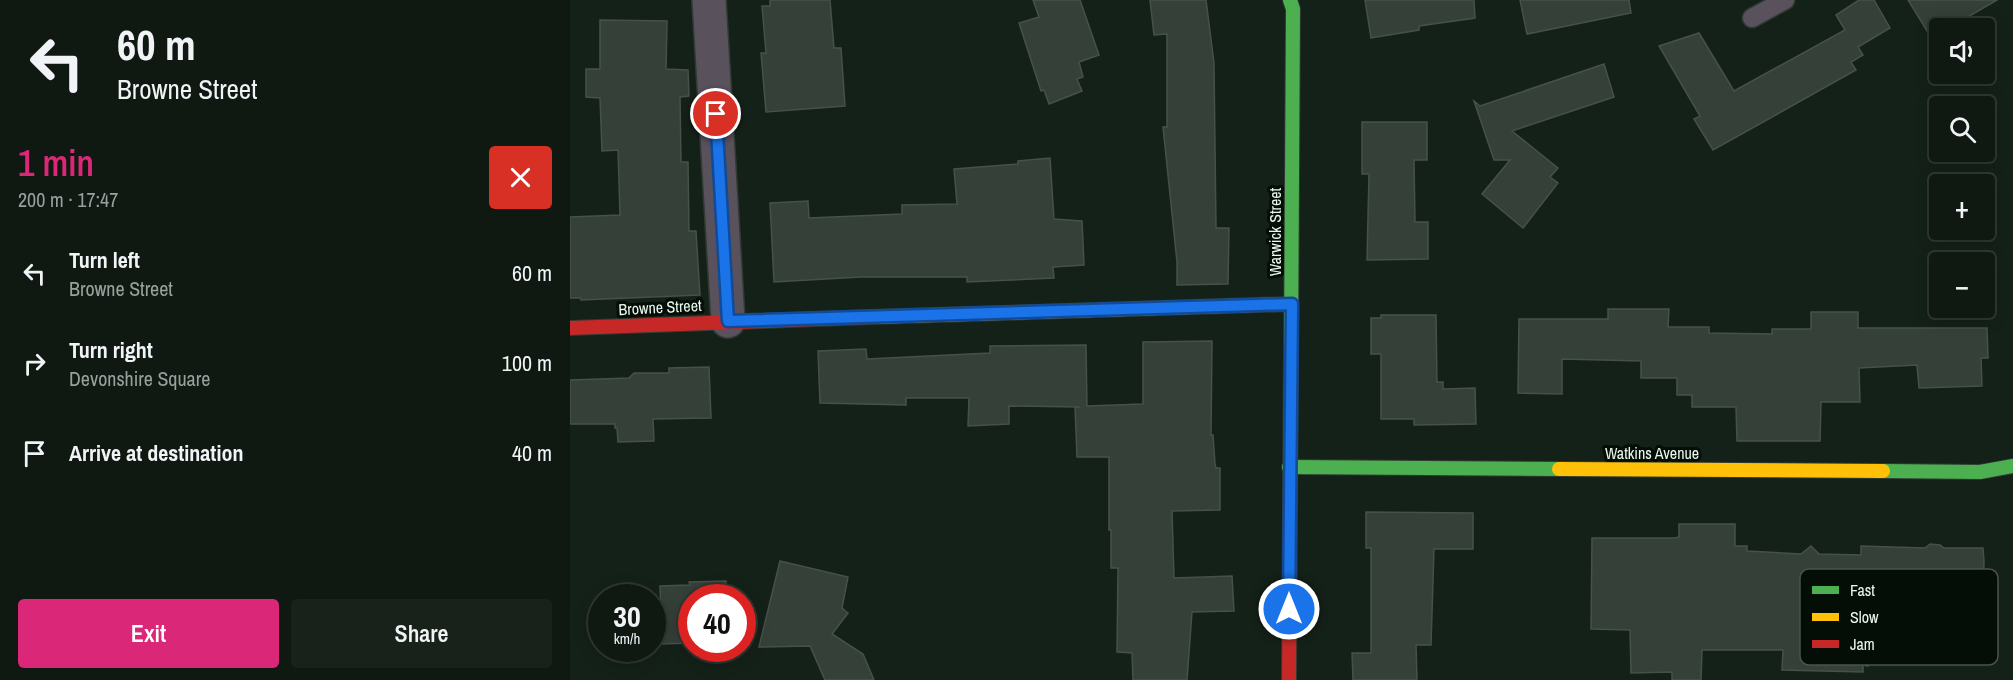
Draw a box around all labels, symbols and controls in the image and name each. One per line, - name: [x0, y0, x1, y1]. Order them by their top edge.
- text: 60 m: [117, 17, 196, 73]
- map controls: [1929, 18, 1995, 318]
- button: sound: [1929, 18, 1995, 84]
- icon: left: [18, 24, 96, 102]
- text: Browne Street: [117, 71, 257, 107]
- pin: [690, 88, 741, 139]
- button: search: [1929, 96, 1995, 162]
- icon: arrive: [699, 97, 732, 130]
- text: 1 min: [18, 139, 94, 187]
- button: close: [489, 146, 552, 209]
- button: +: [1929, 174, 1995, 240]
- text: 200 m · 17:47: [18, 186, 118, 213]
- street label: Warwick Street: [1264, 187, 1286, 276]
- text: Turn left: [69, 245, 140, 275]
- button: −: [1929, 252, 1995, 318]
- icon: left: [18, 257, 51, 290]
- text: 60 m: [512, 258, 552, 288]
- text: Browne Street: [69, 275, 173, 302]
- street label: Browne Street: [618, 294, 702, 320]
- text: Turn right: [69, 335, 153, 365]
- icon: right: [18, 347, 51, 380]
- text: 100 m: [502, 348, 552, 378]
- text: Devonshire Square: [69, 365, 210, 392]
- icon: arrive: [18, 437, 51, 470]
- text: Arrive at destination: [69, 438, 243, 468]
- text: 40 m: [512, 438, 552, 468]
- street label: Watkins Avenue: [1605, 442, 1699, 464]
- legend: [1800, 569, 1998, 665]
- position arrow: [1257, 577, 1321, 641]
- text: Fast: [1850, 579, 1875, 601]
- speed limit sign: 40: [678, 584, 756, 662]
- text: 30: [613, 596, 641, 636]
- button: Exit: [18, 599, 279, 668]
- button: Share: [291, 599, 552, 668]
- text: Slow: [1850, 606, 1879, 628]
- text: km/h: [614, 628, 640, 649]
- text: Jam: [1850, 633, 1875, 655]

